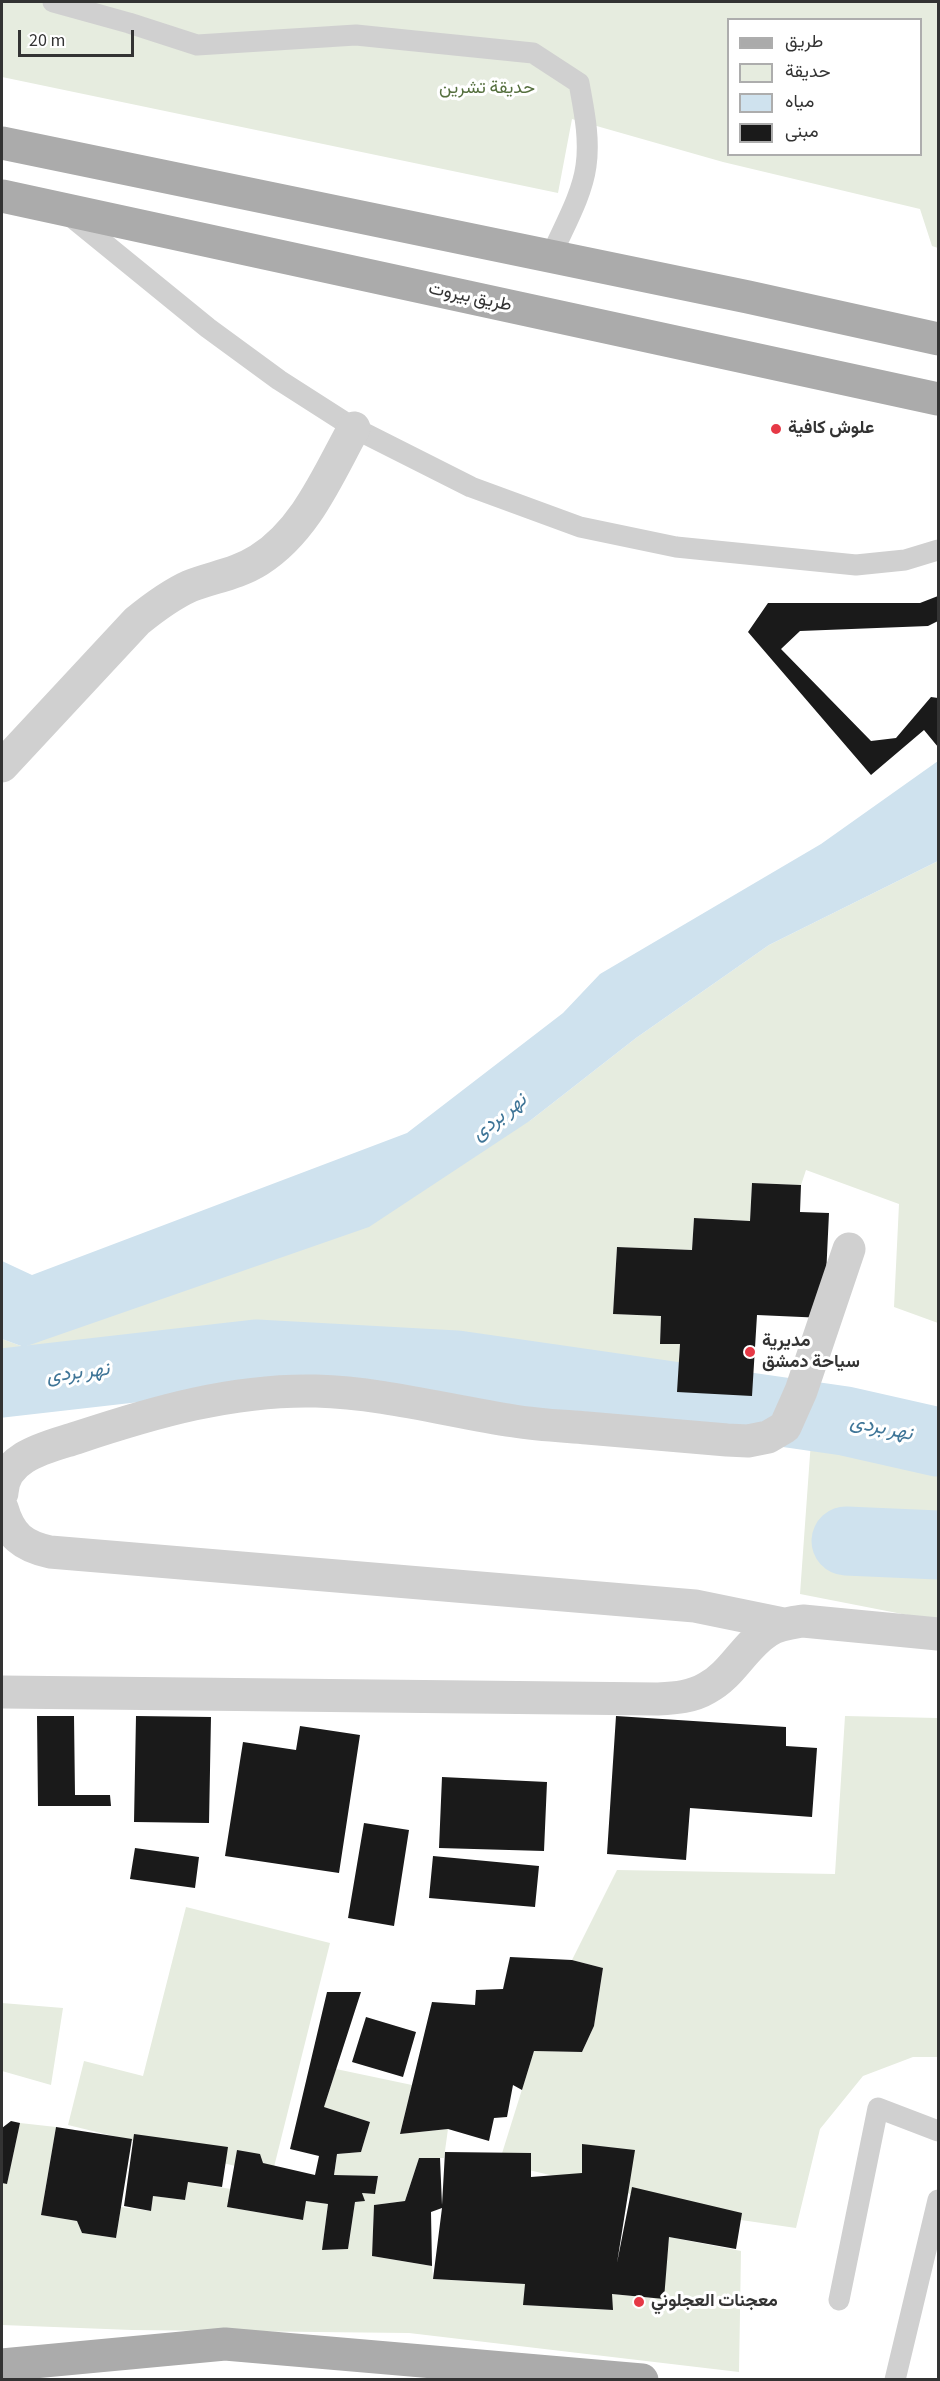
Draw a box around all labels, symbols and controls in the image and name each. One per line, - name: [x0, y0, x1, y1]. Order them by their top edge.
- scale bar: [21, 18, 136, 56]
- legend: [727, 18, 922, 156]
- text: 20 m: [29, 28, 65, 53]
- text: طريق: [785, 29, 823, 54]
- text: حديقة: [785, 59, 831, 84]
- park label: حديقة تشرين: [439, 78, 535, 100]
- text: مياه: [785, 89, 814, 114]
- text: مبنى: [785, 119, 819, 144]
- street label: طريق بيروت: [426, 279, 514, 317]
- place label: علوش كافية: [788, 418, 874, 440]
- marker: علوش كافية: [769, 422, 783, 436]
- water label: نهر بردى: [468, 1089, 532, 1147]
- place label: مديرية سياحة دمشق: [762, 1331, 860, 1374]
- marker: مديرية سياحة دمشق: [743, 1345, 757, 1359]
- water label: نهر بردى: [45, 1358, 111, 1390]
- water label: نهر بردى: [848, 1411, 914, 1447]
- place label: معجنات العجلوني: [651, 2291, 778, 2313]
- marker: معجنات العجلوني: [632, 2295, 646, 2309]

